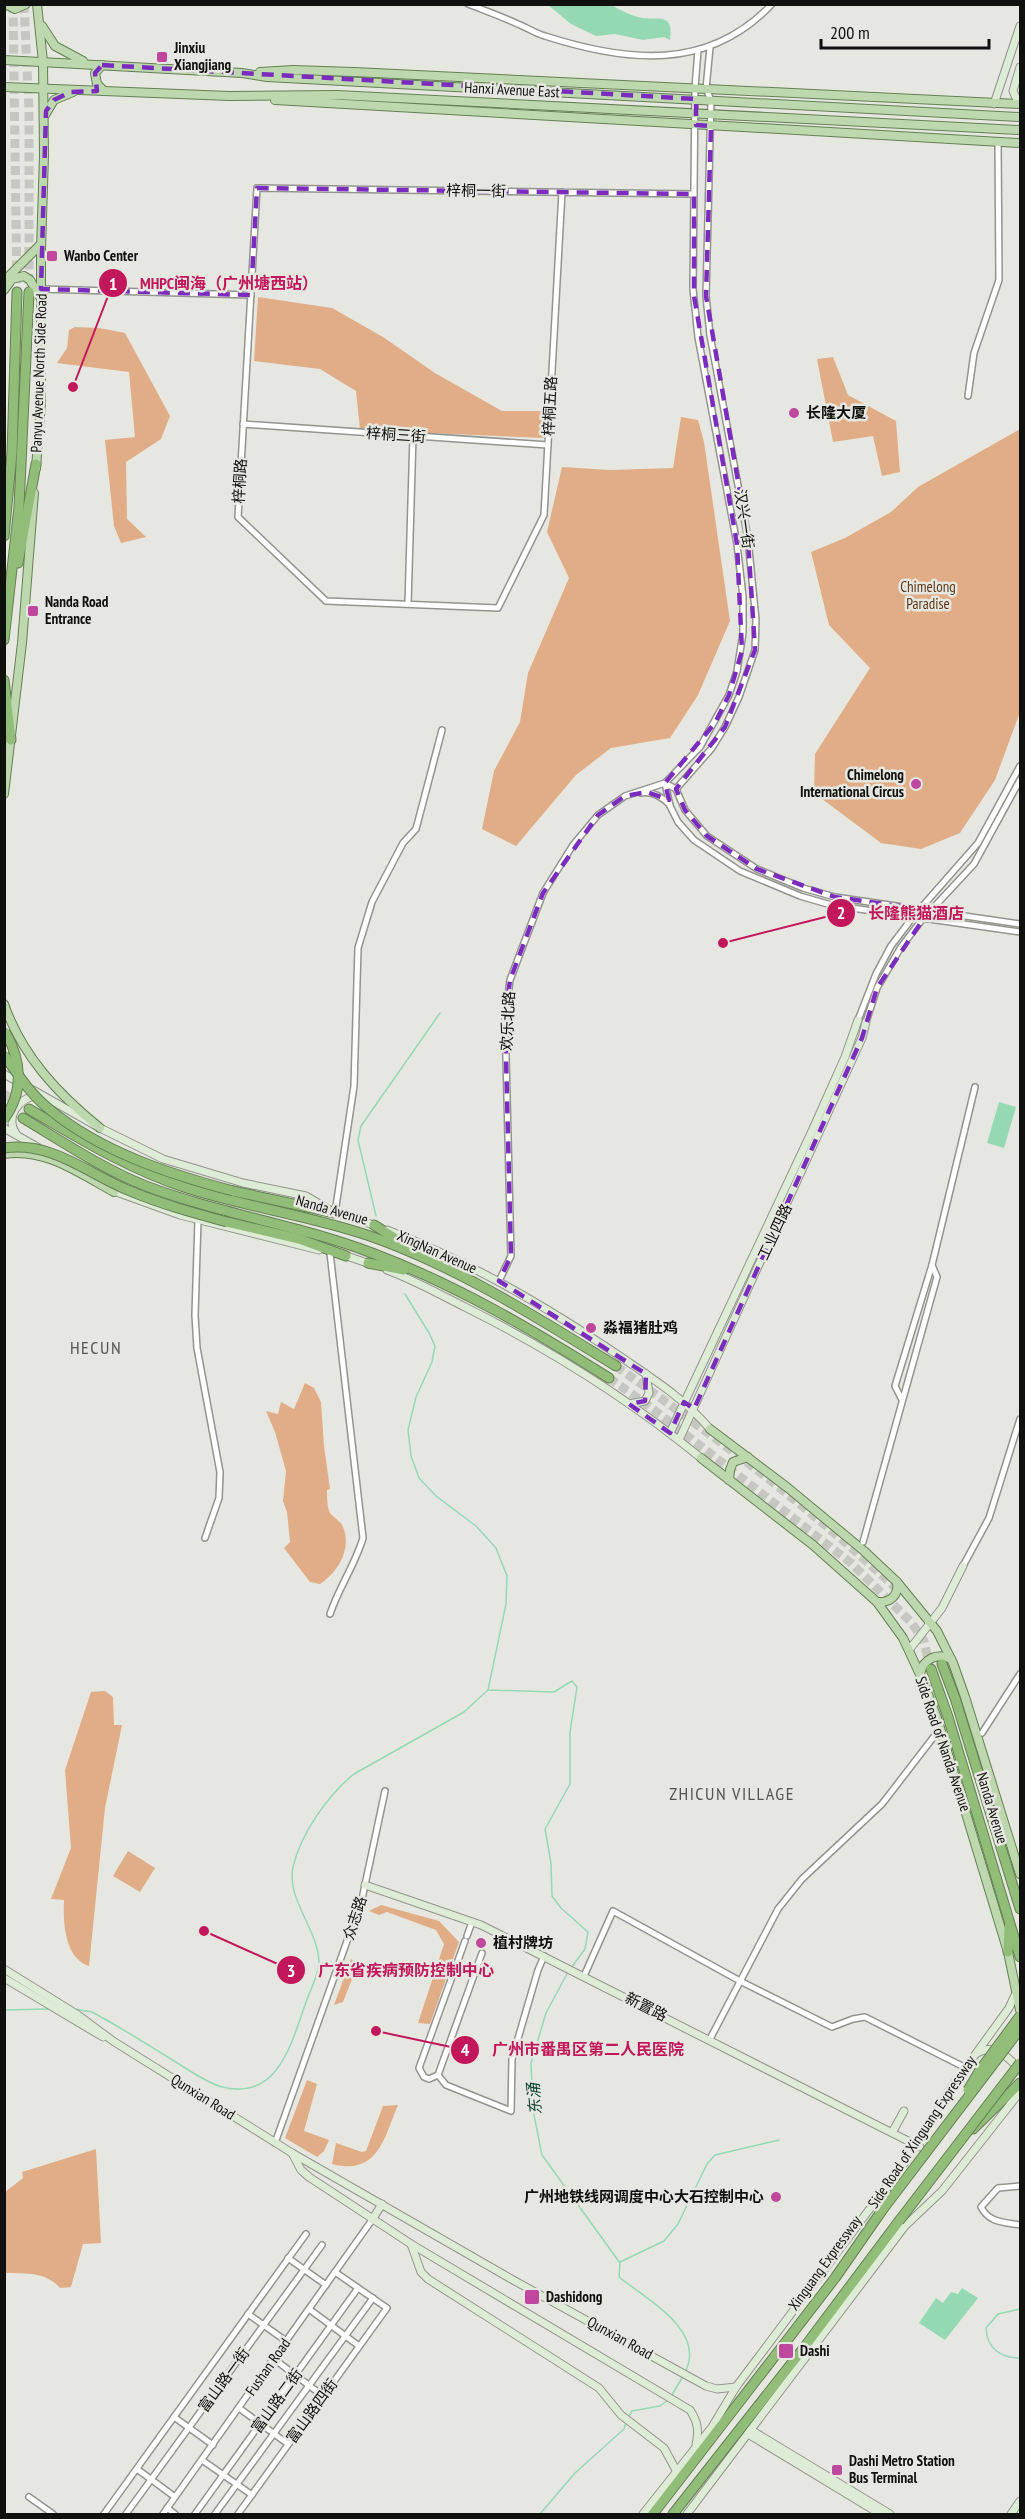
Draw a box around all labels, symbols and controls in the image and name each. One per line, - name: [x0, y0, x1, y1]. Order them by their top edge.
- scale bar: [821, 12, 989, 50]
- text: 200 m: [830, 21, 870, 44]
- place label: Jinxiu Xiangjiang: [173, 38, 232, 74]
- marker: Jinxiu Xiangjiang: [155, 50, 169, 64]
- street label: Hanxi Avenue East: [464, 78, 560, 101]
- street label: 梓桐一街: [446, 180, 506, 201]
- place label: Wanbo Center: [63, 246, 139, 265]
- marker: Wanbo Center: [45, 249, 59, 263]
- callout: MHPC闽海（广州塘西站）: [98, 266, 330, 300]
- text: 1: [109, 272, 117, 295]
- text: MHPC闽海（广州塘西站）: [140, 273, 318, 293]
- street label: Panyu Avenue North Side Road: [26, 293, 51, 453]
- street label: 梓桐五路: [538, 376, 561, 436]
- place label: 长隆大厦: [806, 403, 866, 422]
- marker: 长隆大厦: [787, 406, 801, 420]
- street label: 梓桐三街: [365, 423, 427, 446]
- street label: 梓桐路: [229, 458, 250, 504]
- street label: 汉兴一街: [731, 488, 758, 550]
- park label: Chimelong Paradise: [900, 577, 956, 613]
- place label: Nanda Road Entrance: [45, 592, 109, 628]
- marker: Nanda Road Entrance: [26, 604, 40, 618]
- place label: Chimelong International Circus: [800, 765, 904, 801]
- marker: Chimelong International Circus: [909, 777, 923, 791]
- callout: 长隆熊猫酒店: [826, 896, 976, 930]
- text: 2: [837, 901, 845, 924]
- text: 长隆熊猫酒店: [868, 903, 964, 923]
- street label: 欢乐北路: [496, 991, 519, 1051]
- street label: Nanda Avenue: [294, 1190, 370, 1229]
- street label: 工业四路: [753, 1201, 796, 1263]
- street label: XingNan Avenue: [394, 1226, 480, 1278]
- place label: 淼福猪肚鸡: [603, 1318, 678, 1337]
- marker: 淼福猪肚鸡: [584, 1321, 598, 1335]
- district label: HECUN: [70, 1336, 122, 1359]
- street label: Side Road of Nanda Avenue: [911, 1674, 975, 1814]
- street label: Nanda Avenue: [973, 1770, 1012, 1846]
- district label: ZHICUN VILLAGE: [669, 1782, 795, 1805]
- street label: 众志路: [339, 1894, 371, 1942]
- place label: 植村牌坊: [493, 1933, 553, 1952]
- marker: 植村牌坊: [474, 1936, 488, 1950]
- callout: 广东省疾病预防控制中心: [276, 1953, 506, 1987]
- text: 3: [287, 1959, 295, 1982]
- text: 广东省疾病预防控制中心: [318, 1960, 494, 1980]
- street label: 新置路: [622, 1988, 671, 2025]
- callout: 广州市番禺区第二人民医院: [450, 2033, 696, 2067]
- text: 4: [461, 2038, 470, 2061]
- text: 广州市番禺区第二人民医院: [492, 2039, 684, 2059]
- street label: Side Road of Xinguang Expressway: [863, 2052, 980, 2212]
- street label: Qunxian Road: [168, 2069, 239, 2124]
- water label: 东涌: [522, 2080, 545, 2116]
- place label: 广州地铁线网调度中心大石控制中心: [524, 2187, 764, 2206]
- marker: 广州地铁线网调度中心大石控制中心: [769, 2190, 783, 2204]
- street label: Xinguang Expressway: [784, 2211, 866, 2314]
- place label: Dashidong: [546, 2287, 603, 2306]
- marker: Dashidong: [523, 2288, 541, 2306]
- street label: Qunxian Road: [584, 2312, 656, 2363]
- street label: Fushan Road: [241, 2334, 294, 2399]
- place label: Dashi: [800, 2341, 830, 2360]
- marker: Dashi: [777, 2342, 795, 2360]
- street label: 富山路一街: [194, 2344, 253, 2416]
- street label: 富山路二街: [247, 2365, 306, 2437]
- street label: 富山路四街: [282, 2375, 341, 2447]
- place label: Dashi Metro Station Bus Terminal: [849, 2451, 955, 2487]
- marker: Dashi Metro Station Bus Terminal: [830, 2463, 844, 2477]

